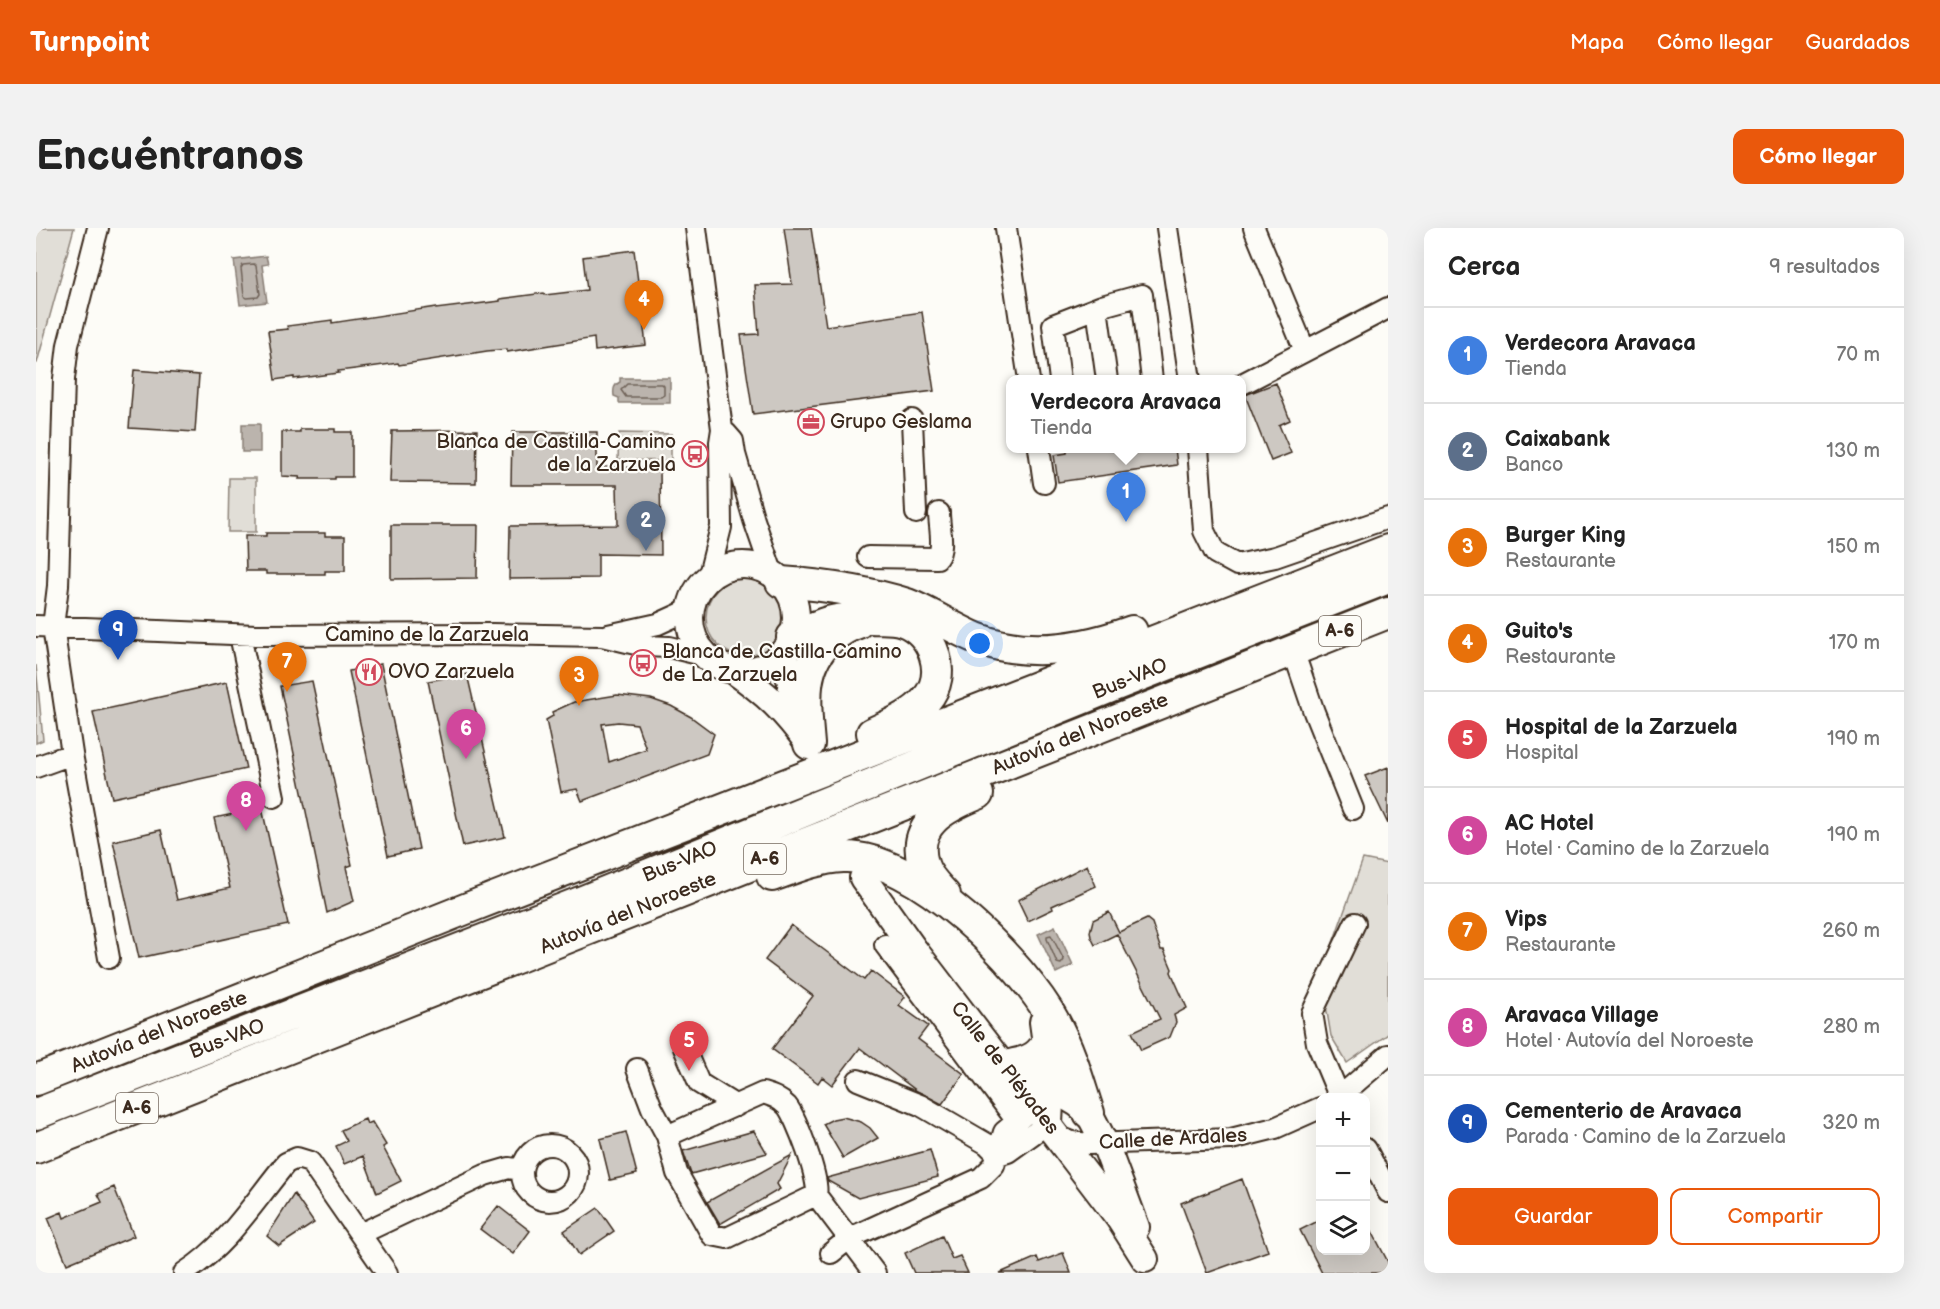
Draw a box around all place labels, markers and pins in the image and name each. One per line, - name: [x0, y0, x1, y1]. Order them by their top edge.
- pin: 4: [624, 280, 664, 330]
- office icon: Grupo Geslama: [796, 407, 826, 437]
- place label: Grupo Geslama: [830, 410, 972, 434]
- place label: Blanca de Castilla-Camino de la Zarzuela: [436, 430, 676, 477]
- bus stop icon: Blanca de Castilla-Camino de la Zarzuela: [680, 439, 710, 469]
- pin: 1: [1106, 472, 1146, 522]
- pin: 2: [626, 502, 666, 551]
- pin: 9: [98, 610, 137, 660]
- place label: Blanca de Castilla-Camino de La Zarzuela: [662, 640, 902, 687]
- pin: 7: [268, 642, 306, 692]
- bus stop icon: Blanca de Castilla-Camino de La Zarzuela: [628, 648, 658, 678]
- pin: 3: [560, 656, 598, 706]
- restaurant icon: OVO Zarzuela: [354, 657, 384, 687]
- place label: OVO Zarzuela: [388, 660, 515, 684]
- pin: 6: [446, 710, 486, 759]
- pin: 8: [226, 782, 266, 831]
- pin: 5: [670, 1022, 708, 1071]

